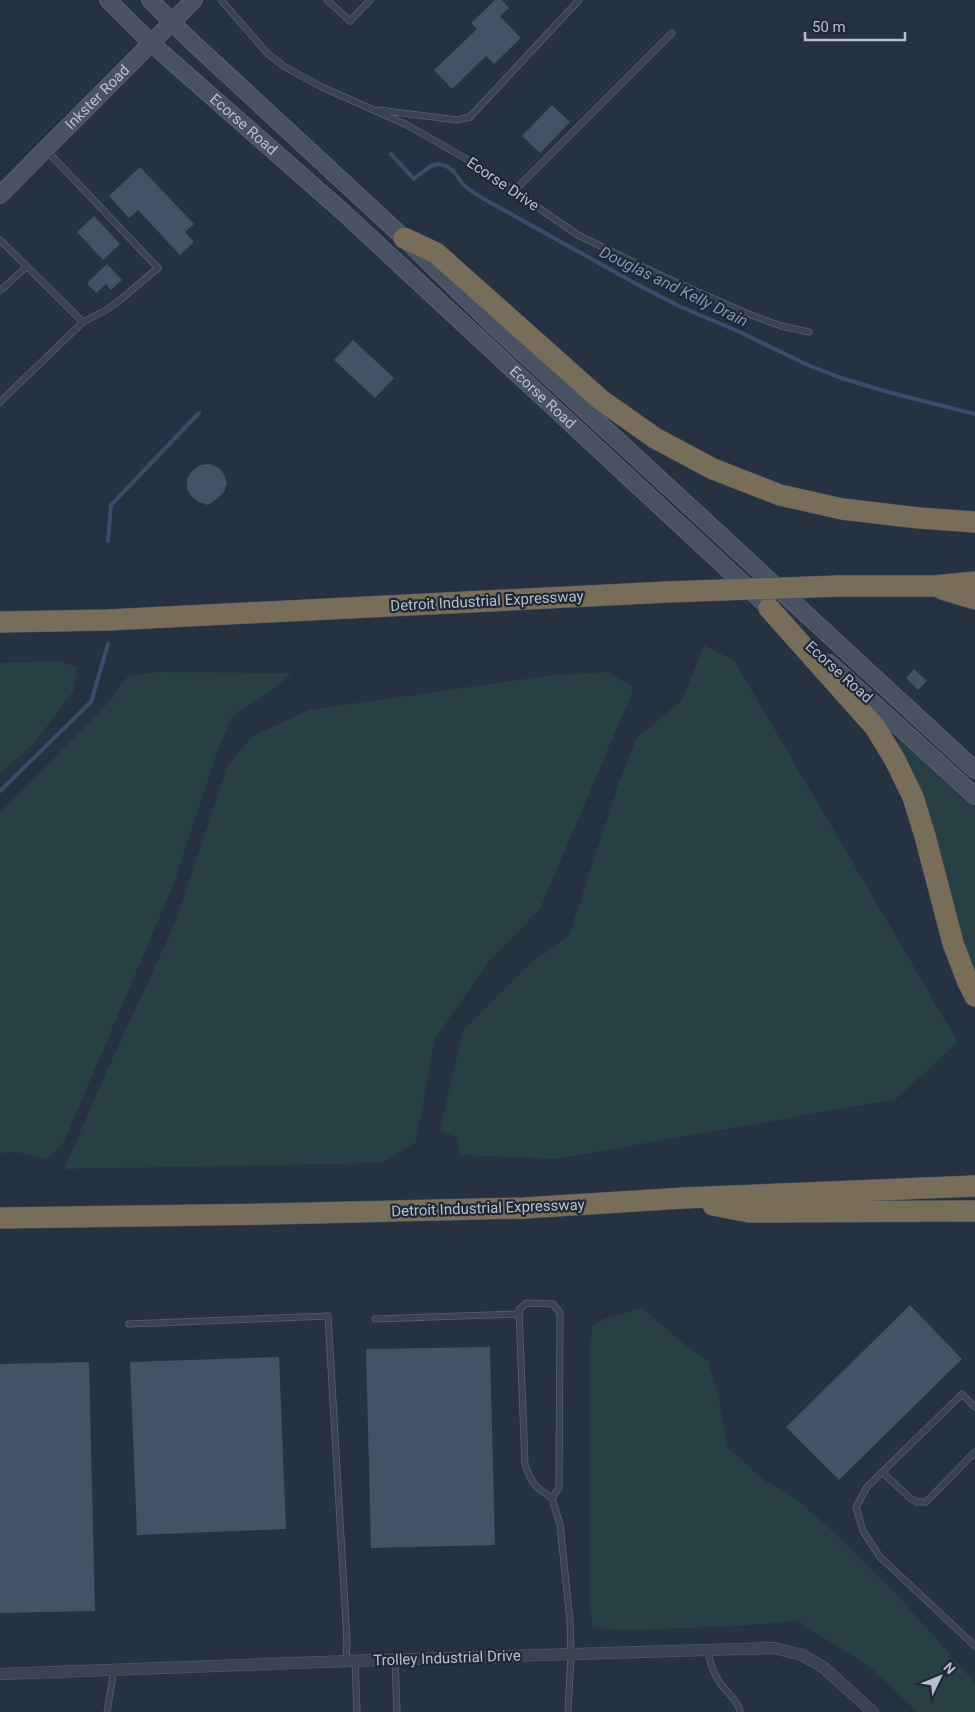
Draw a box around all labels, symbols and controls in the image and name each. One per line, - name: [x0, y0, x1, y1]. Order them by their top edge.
- scale bar: [805, 10, 905, 42]
- text: 50 m: [812, 18, 846, 36]
- street label: Inkster Road: [61, 61, 133, 133]
- street label: Ecorse Road: [206, 90, 281, 159]
- street label: Ecorse Drive: [464, 153, 542, 215]
- water label: Douglas and Kelly Drain: [597, 242, 751, 331]
- street label: Ecorse Road: [506, 362, 579, 432]
- street label: Detroit Industrial Expressway: [390, 587, 584, 615]
- street label: Ecorse Road: [802, 637, 876, 707]
- street label: Detroit Industrial Expressway: [391, 1196, 585, 1220]
- street label: Trolley Industrial Drive: [373, 1646, 521, 1670]
- north arrow: [915, 1652, 965, 1702]
- text: N: [940, 1659, 959, 1677]

